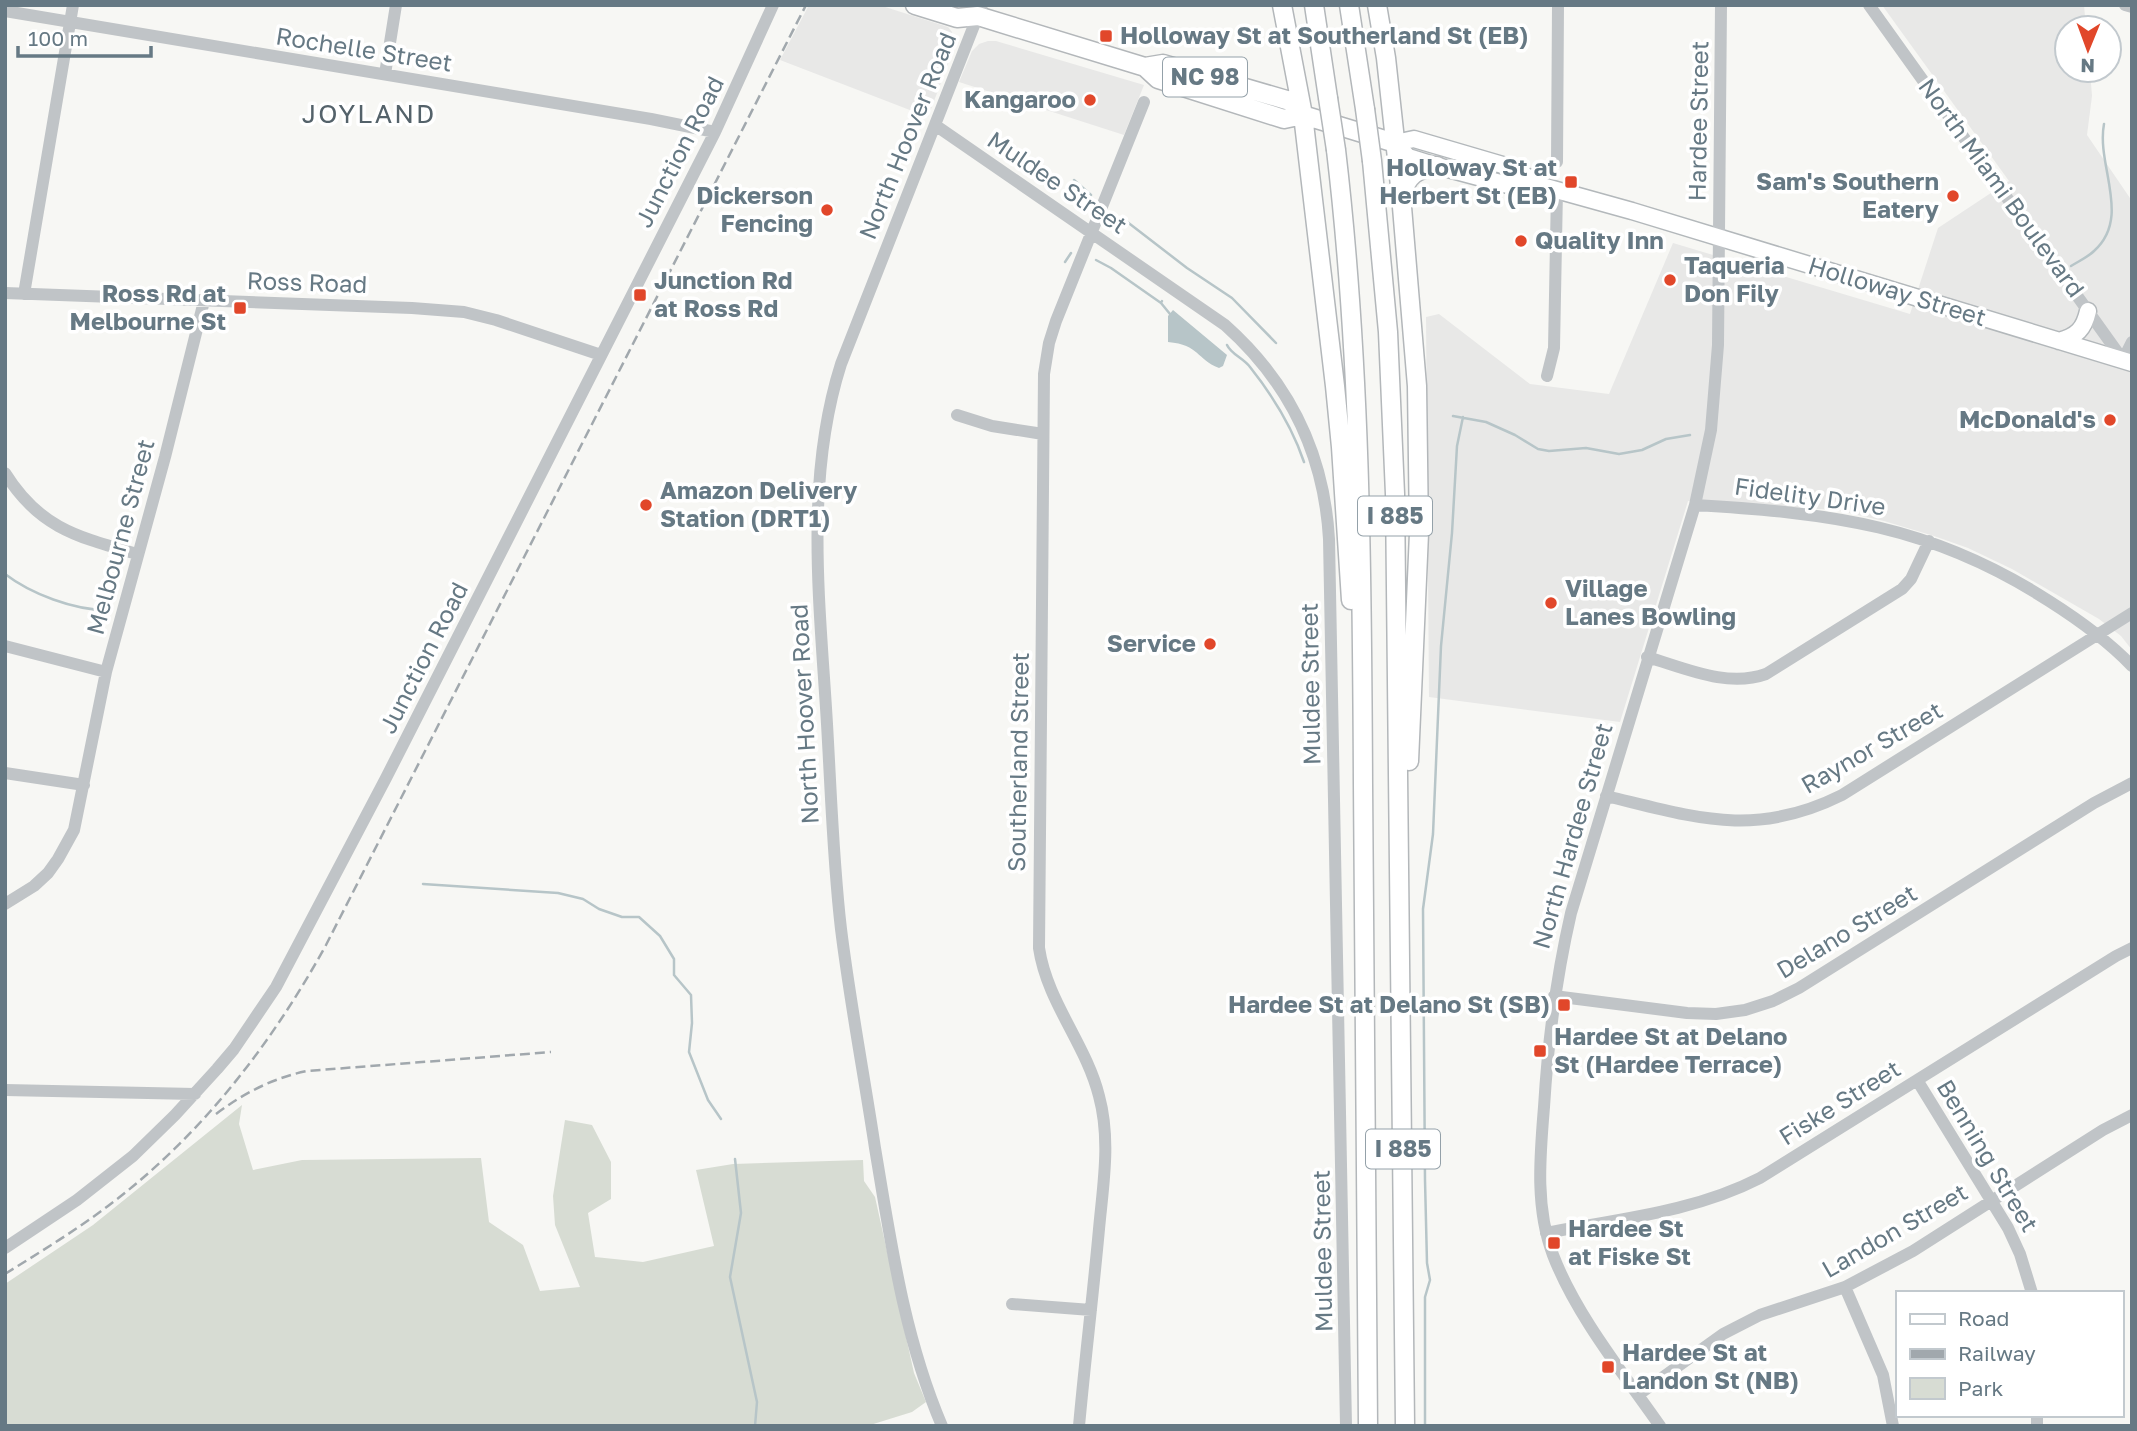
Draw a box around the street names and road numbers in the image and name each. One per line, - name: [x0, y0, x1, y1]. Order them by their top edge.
- street label: Rochelle Street: [274, 20, 455, 77]
- street label: North Hoover Road: [852, 28, 961, 243]
- street label: Hardee Street: [1682, 40, 1713, 201]
- road number: NC 98: [1163, 58, 1247, 96]
- street label: Junction Road: [628, 71, 729, 232]
- street label: North Miami Boulevard: [1913, 72, 2091, 302]
- street label: Muldee Street: [982, 124, 1133, 239]
- street label: Holloway Street: [1805, 250, 1990, 331]
- street label: Ross Road: [246, 265, 368, 298]
- street label: Melbourne Street: [80, 436, 160, 637]
- street label: Fidelity Drive: [1733, 471, 1888, 520]
- road number: I 885: [1358, 496, 1432, 536]
- street label: Junction Road: [372, 577, 473, 738]
- street label: North Hoover Road: [783, 603, 824, 825]
- street label: Muldee Street: [1294, 603, 1325, 765]
- street label: Southerland Street: [1001, 652, 1034, 872]
- street label: Raynor Street: [1796, 695, 1947, 799]
- street label: North Hardee Street: [1525, 719, 1618, 952]
- street label: Delano Street: [1771, 878, 1921, 984]
- street label: Fiske Street: [1773, 1053, 1905, 1150]
- street label: Benning Street: [1931, 1074, 2045, 1237]
- road number: I 885: [1366, 1130, 1440, 1168]
- street label: Muldee Street: [1306, 1170, 1337, 1332]
- street label: Landon Street: [1816, 1176, 1972, 1283]

